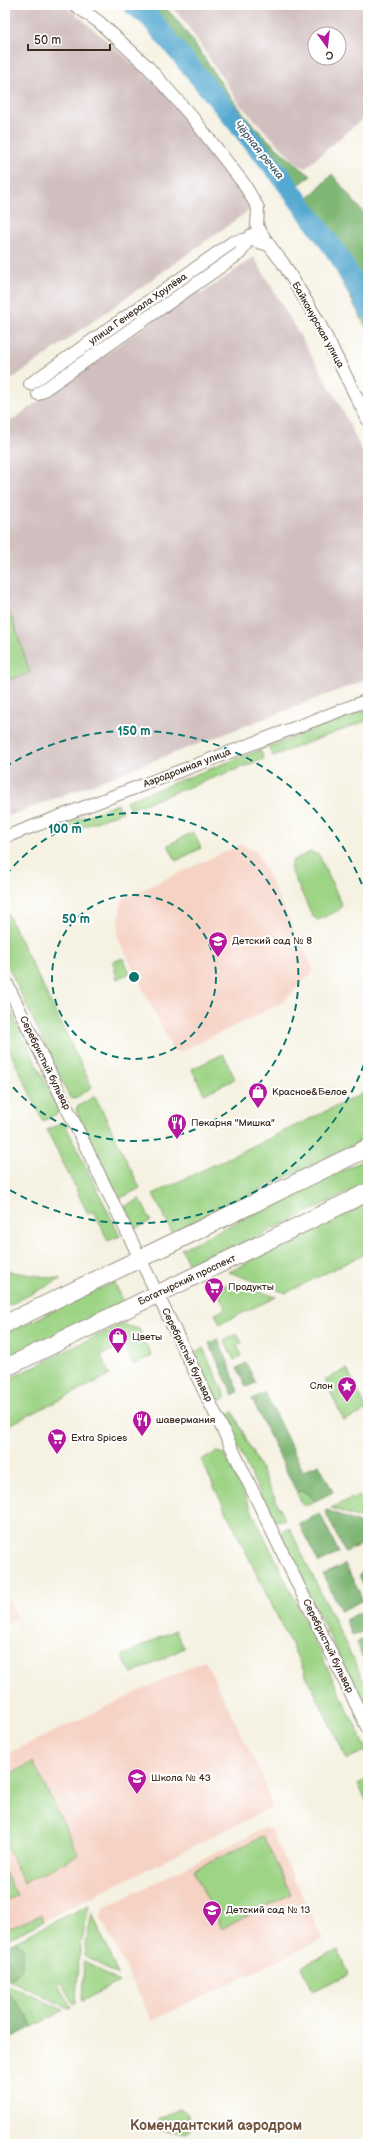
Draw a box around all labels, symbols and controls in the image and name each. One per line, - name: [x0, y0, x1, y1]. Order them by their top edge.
- scale bar: [28, 26, 110, 52]
- north arrow: [307, 26, 347, 66]
- text: 50 m: [34, 33, 61, 48]
- text: С: [324, 48, 335, 63]
- water label: Чёрная речка: [231, 118, 287, 182]
- street label: улица Генерала Хрулёва: [87, 270, 189, 348]
- street label: Байконурская улица: [289, 280, 347, 370]
- text: 150 m: [118, 724, 150, 739]
- street label: Аэродромная улица: [141, 746, 233, 791]
- text: 100 m: [48, 822, 82, 837]
- text: 50 m: [62, 912, 90, 927]
- school or university icon: Детский сад № 8: [207, 930, 229, 958]
- place label: Детский сад № 8: [232, 935, 312, 947]
- centre of rings: [127, 970, 141, 984]
- street label: Серебристый бульвар: [17, 1014, 73, 1112]
- shop icon: Красное&Белое: [247, 1081, 269, 1109]
- place label: Красное&Белое: [272, 1086, 347, 1098]
- restaurant icon: Пекарня "Мишка": [166, 1112, 188, 1140]
- place label: Пекарня "Мишка": [191, 1117, 275, 1129]
- street label: Богатырский проспект: [136, 1252, 238, 1308]
- supermarket icon: Продукты: [203, 1276, 225, 1304]
- place label: Продукты: [228, 1281, 274, 1293]
- street label: Серебристый бульвар: [159, 1306, 215, 1404]
- shop icon: Цветы: [107, 1326, 129, 1354]
- place label: Цветы: [132, 1331, 162, 1343]
- place icon: Слон: [336, 1375, 358, 1403]
- place label: Слон: [310, 1380, 333, 1392]
- restaurant icon: шавермания: [131, 1409, 153, 1437]
- place label: шавермания: [156, 1414, 216, 1426]
- supermarket icon: Extra Spices: [46, 1427, 68, 1455]
- place label: Extra Spices: [71, 1432, 127, 1444]
- street label: Серебристый бульвар: [300, 1597, 356, 1695]
- school or university icon: Школа № 43: [126, 1767, 148, 1795]
- place label: Школа № 43: [151, 1772, 211, 1784]
- school or university icon: Детский сад № 13: [201, 1899, 223, 1927]
- place label: Детский сад № 13: [226, 1904, 310, 1916]
- district label: Комендантский аэродром: [130, 2117, 302, 2134]

